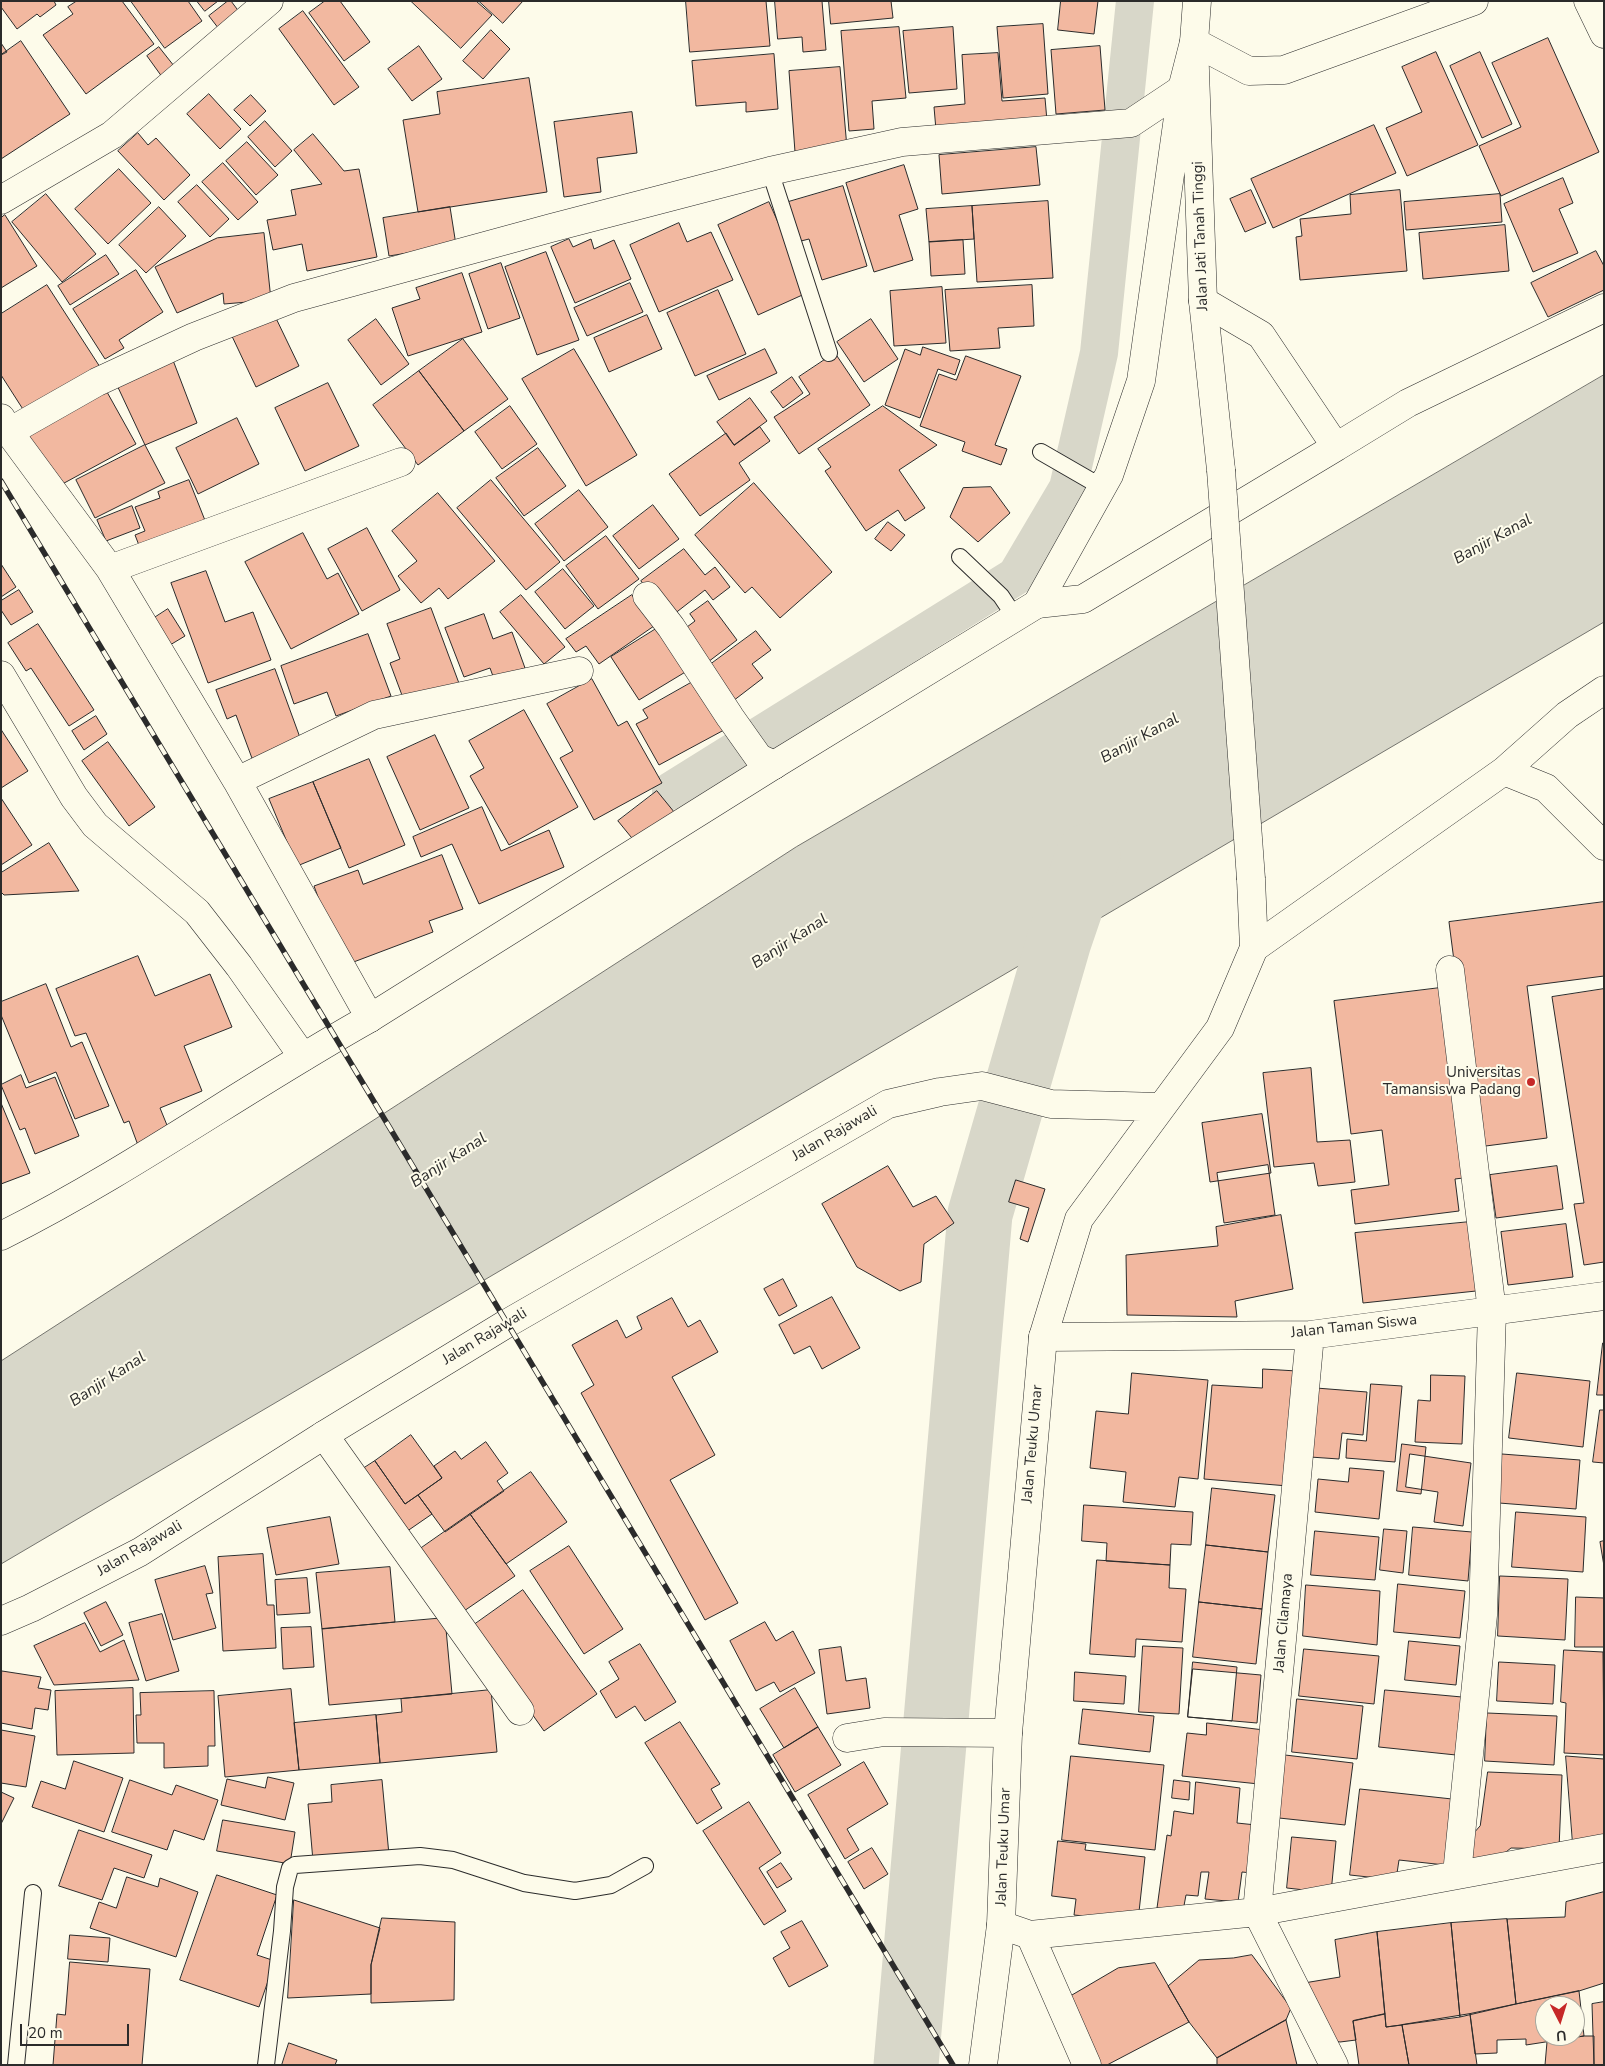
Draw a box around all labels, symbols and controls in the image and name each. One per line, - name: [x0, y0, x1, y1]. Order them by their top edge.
- street label: Jalan Jati Tanah Tinggi: [1189, 161, 1213, 311]
- water label: Banjir Kanal: [1451, 511, 1535, 569]
- water label: Banjir Kanal: [1098, 710, 1182, 768]
- water label: Banjir Kanal: [749, 910, 831, 974]
- place label: Universitas Tamansiswa Padang: [1383, 1064, 1521, 1099]
- marker: Universitas Tamansiswa Padang: [1525, 1076, 1537, 1088]
- street label: Jalan Rajawali: [789, 1102, 881, 1166]
- water label: Banjir Kanal: [408, 1129, 490, 1193]
- street label: Jalan Rajawali: [440, 1305, 530, 1369]
- street label: Jalan Taman Siswa: [1290, 1311, 1418, 1343]
- water label: Banjir Kanal: [67, 1348, 149, 1412]
- street label: Jalan Teuku Umar: [1019, 1384, 1047, 1504]
- street label: Jalan Rajawali: [94, 1517, 186, 1581]
- street label: Jalan Cilamaya: [1271, 1573, 1297, 1673]
- street label: Jalan Teuku Umar: [993, 1787, 1015, 1907]
- north arrow: [1535, 1996, 1585, 2046]
- scale bar: [22, 2014, 131, 2046]
- text: 20 m: [28, 2023, 63, 2043]
- text: U: [1555, 2026, 1567, 2045]

